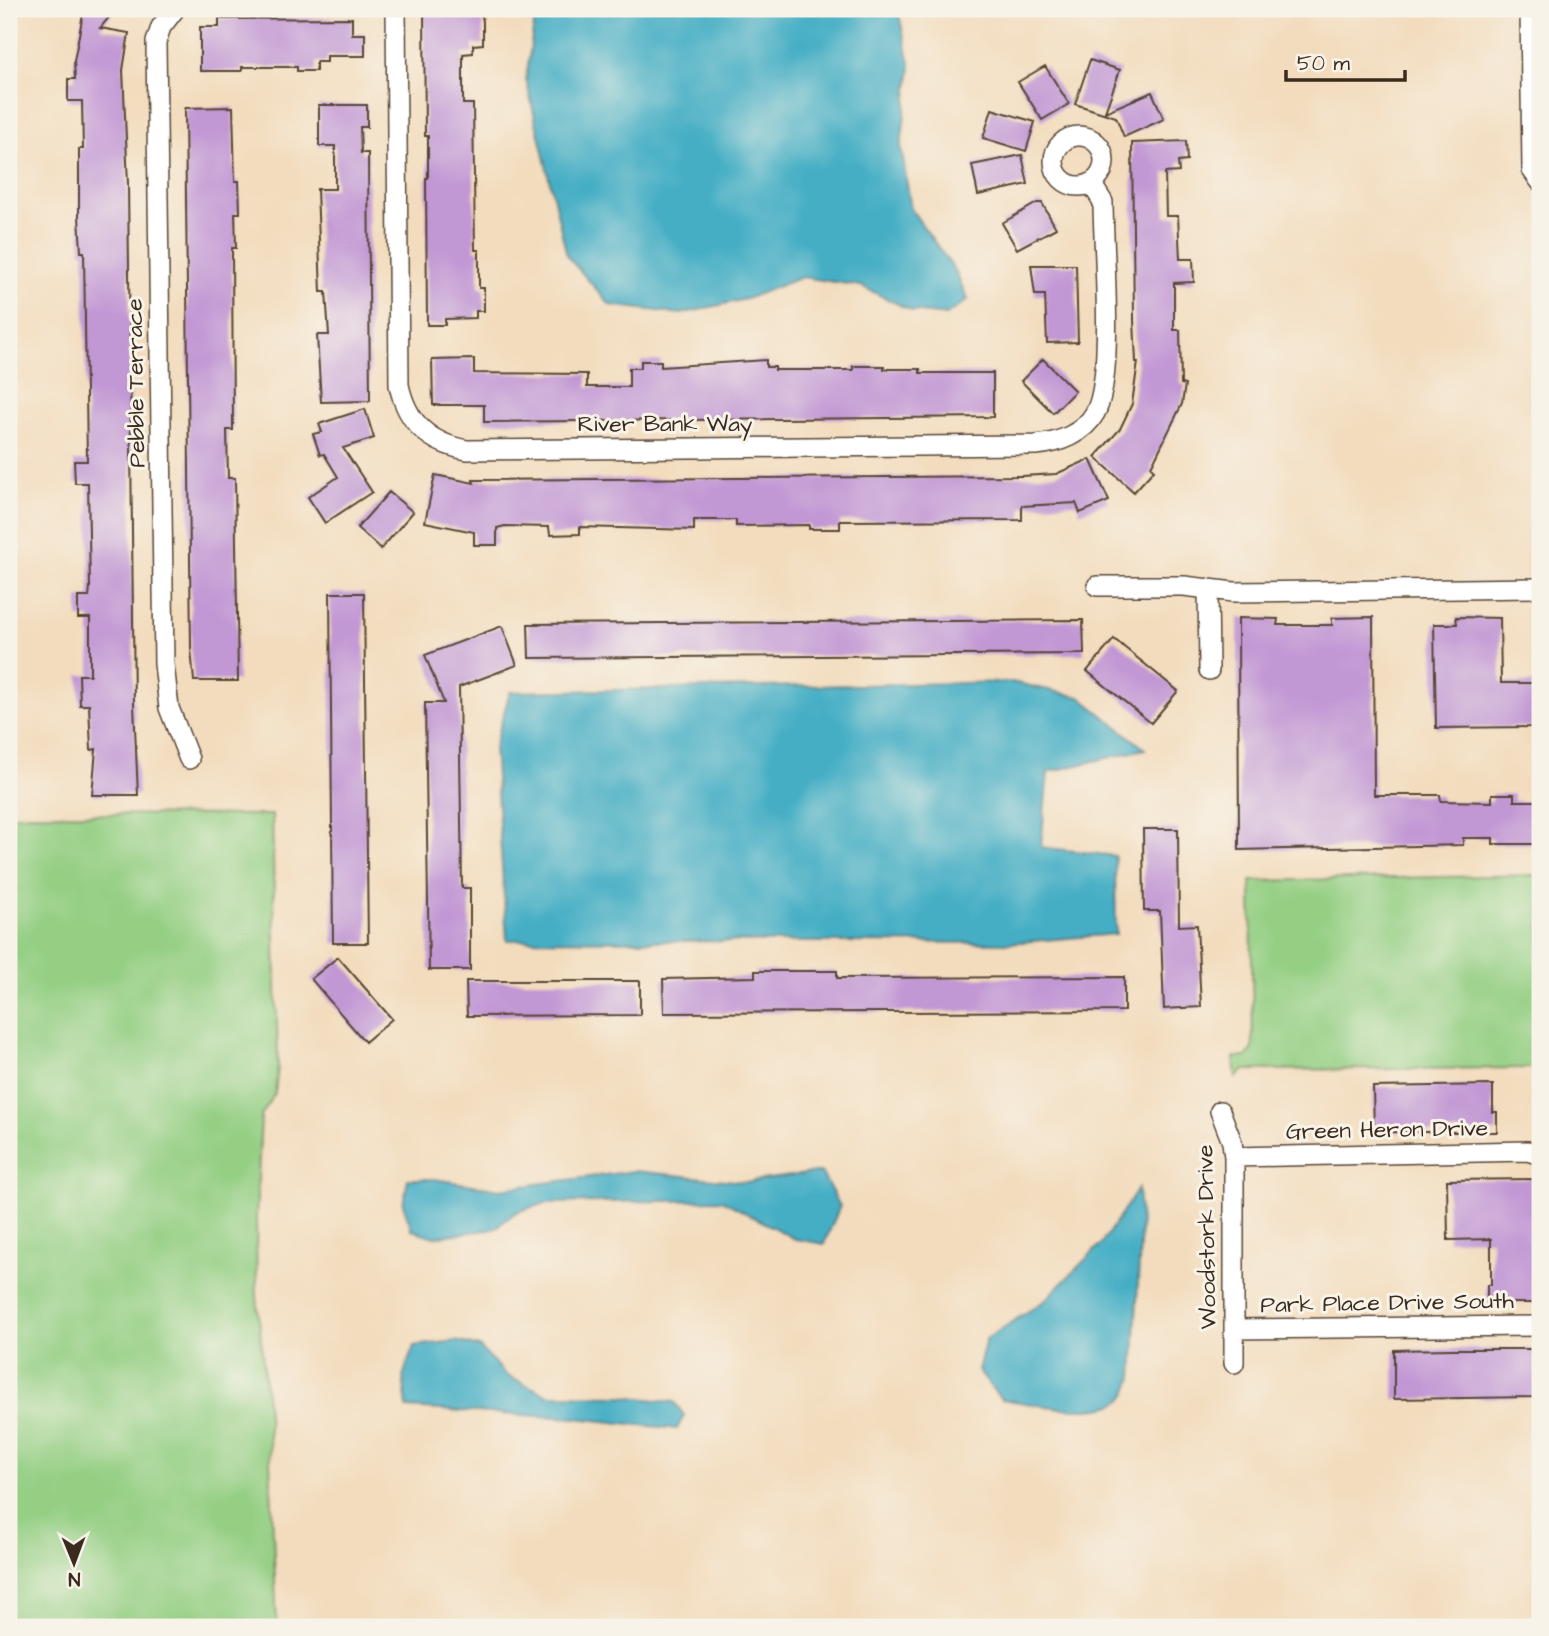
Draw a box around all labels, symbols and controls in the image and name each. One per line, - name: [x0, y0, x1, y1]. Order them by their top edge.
- scale bar: [1286, 38, 1406, 82]
- text: 50 m: [1297, 49, 1351, 78]
- street label: Pebble Terrace: [119, 298, 153, 468]
- street label: River Bank Way: [578, 408, 753, 441]
- street label: Green Heron Drive: [1286, 1112, 1488, 1148]
- street label: Woodstork Drive: [1189, 1144, 1225, 1330]
- street label: Park Place Drive South: [1260, 1285, 1515, 1321]
- north arrow: [38, 1528, 108, 1598]
- text: N: [68, 1565, 80, 1592]

